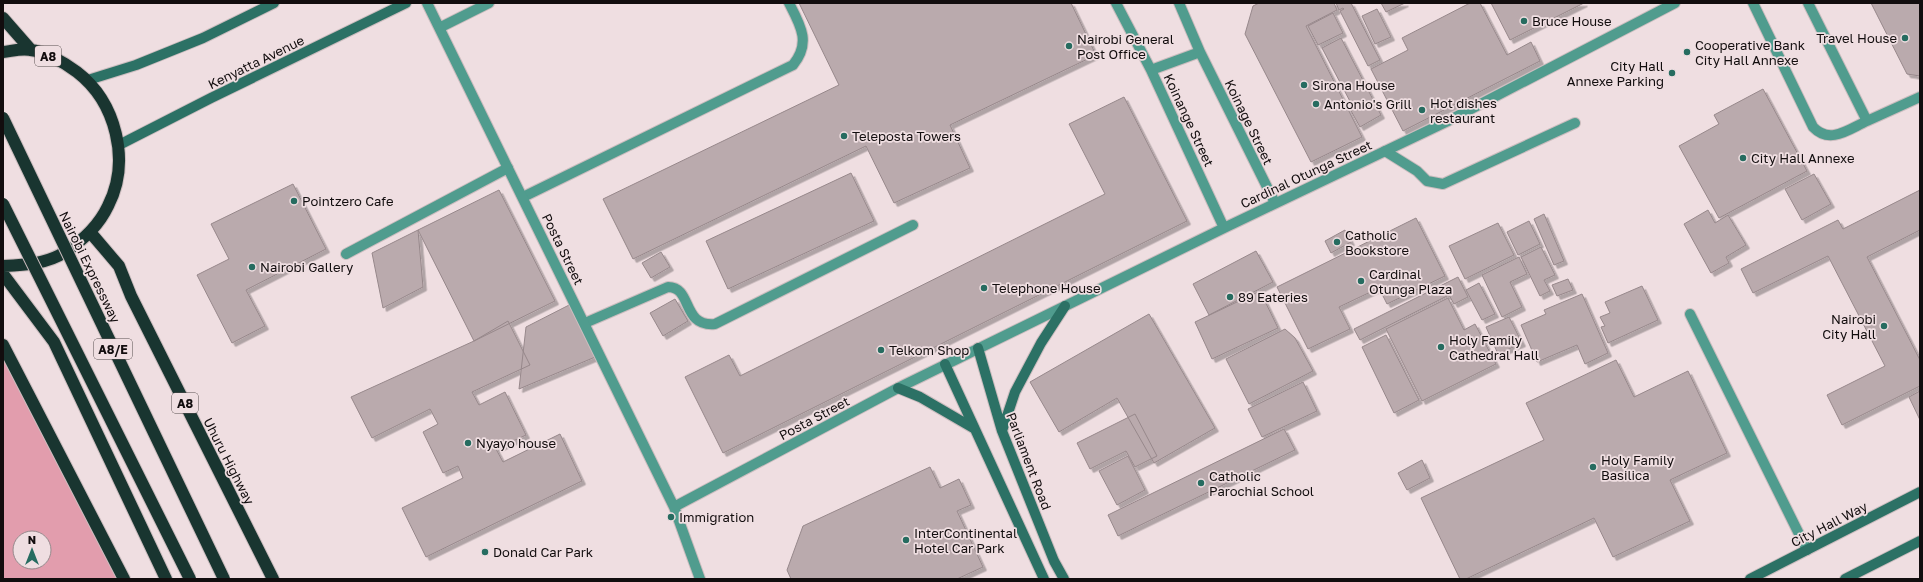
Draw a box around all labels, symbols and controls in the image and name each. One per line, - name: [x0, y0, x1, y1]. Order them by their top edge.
- place label: Bruce House: [1532, 13, 1612, 29]
- marker: Bruce House: [1519, 16, 1529, 26]
- place label: Travel House: [1816, 30, 1897, 46]
- place label: Nairobi General Post Office: [1077, 31, 1174, 62]
- street label: Kenyatta Avenue: [205, 32, 307, 92]
- marker: Travel House: [1900, 33, 1910, 43]
- place label: Cooperative Bank City Hall Annexe: [1695, 37, 1806, 68]
- marker: Nairobi General Post Office: [1064, 41, 1074, 51]
- road number: A8: [35, 46, 61, 66]
- marker: Cooperative Bank City Hall Annexe: [1682, 47, 1692, 57]
- place label: City Hall Annexe Parking: [1567, 58, 1664, 89]
- marker: City Hall Annexe Parking: [1667, 68, 1677, 78]
- street label: Koinange Street: [1160, 71, 1218, 169]
- street label: Koinage Street: [1222, 77, 1276, 167]
- place label: Sirona House: [1312, 77, 1395, 93]
- marker: Sirona House: [1299, 80, 1309, 90]
- place label: Hot dishes restaurant: [1430, 95, 1497, 126]
- place label: Antonio's Grill: [1324, 96, 1412, 112]
- marker: Antonio's Grill: [1311, 99, 1321, 109]
- marker: Hot dishes restaurant: [1417, 105, 1427, 115]
- place label: Teleposta Towers: [852, 128, 961, 144]
- marker: Teleposta Towers: [839, 131, 849, 141]
- street label: Cardinal Otunga Street: [1238, 137, 1374, 211]
- place label: City Hall Annexe: [1751, 150, 1855, 166]
- marker: City Hall Annexe: [1738, 153, 1748, 163]
- place label: Pointzero Cafe: [302, 193, 394, 209]
- marker: Pointzero Cafe: [289, 196, 299, 206]
- street label: Nairobi Expressway: [56, 209, 124, 326]
- street label: Posta Street: [539, 211, 587, 287]
- place label: Catholic Bookstore: [1345, 227, 1409, 258]
- marker: Catholic Bookstore: [1332, 237, 1342, 247]
- place label: Nairobi Gallery: [260, 259, 354, 275]
- marker: Nairobi Gallery: [247, 262, 257, 272]
- place label: Cardinal Otunga Plaza: [1369, 266, 1452, 297]
- marker: Cardinal Otunga Plaza: [1356, 276, 1366, 286]
- place label: Telephone House: [992, 280, 1101, 296]
- marker: Telephone House: [979, 283, 989, 293]
- place label: 89 Eateries: [1238, 289, 1308, 305]
- marker: 89 Eateries: [1225, 292, 1235, 302]
- place label: Nairobi City Hall: [1822, 311, 1876, 342]
- marker: Nairobi City Hall: [1879, 321, 1889, 331]
- place label: Holy Family Cathedral Hall: [1449, 332, 1539, 363]
- road number: A8/E: [94, 339, 132, 359]
- place label: Telkom Shop: [889, 342, 969, 358]
- marker: Holy Family Cathedral Hall: [1436, 342, 1446, 352]
- marker: Telkom Shop: [876, 345, 886, 355]
- road number: A8: [172, 393, 198, 413]
- street label: Posta Street: [776, 393, 852, 443]
- street label: Parliament Road: [1003, 410, 1055, 512]
- street label: Uhuru Highway: [200, 415, 258, 508]
- place label: Nyayo house: [476, 435, 556, 451]
- marker: Nyayo house: [463, 438, 473, 448]
- place label: Holy Family Basilica: [1601, 452, 1675, 483]
- marker: Holy Family Basilica: [1588, 462, 1598, 472]
- place label: Catholic Parochial School: [1209, 468, 1314, 499]
- marker: Catholic Parochial School: [1196, 478, 1206, 488]
- street label: City Hall Way: [1788, 498, 1870, 550]
- place label: Immigration: [679, 509, 754, 525]
- marker: Immigration: [666, 512, 676, 522]
- place label: InterContinental Hotel Car Park: [914, 525, 1017, 556]
- north arrow: [12, 530, 52, 570]
- text: N: [28, 533, 36, 546]
- marker: InterContinental Hotel Car Park: [901, 535, 911, 545]
- place label: Donald Car Park: [493, 544, 594, 560]
- marker: Donald Car Park: [480, 547, 490, 557]

